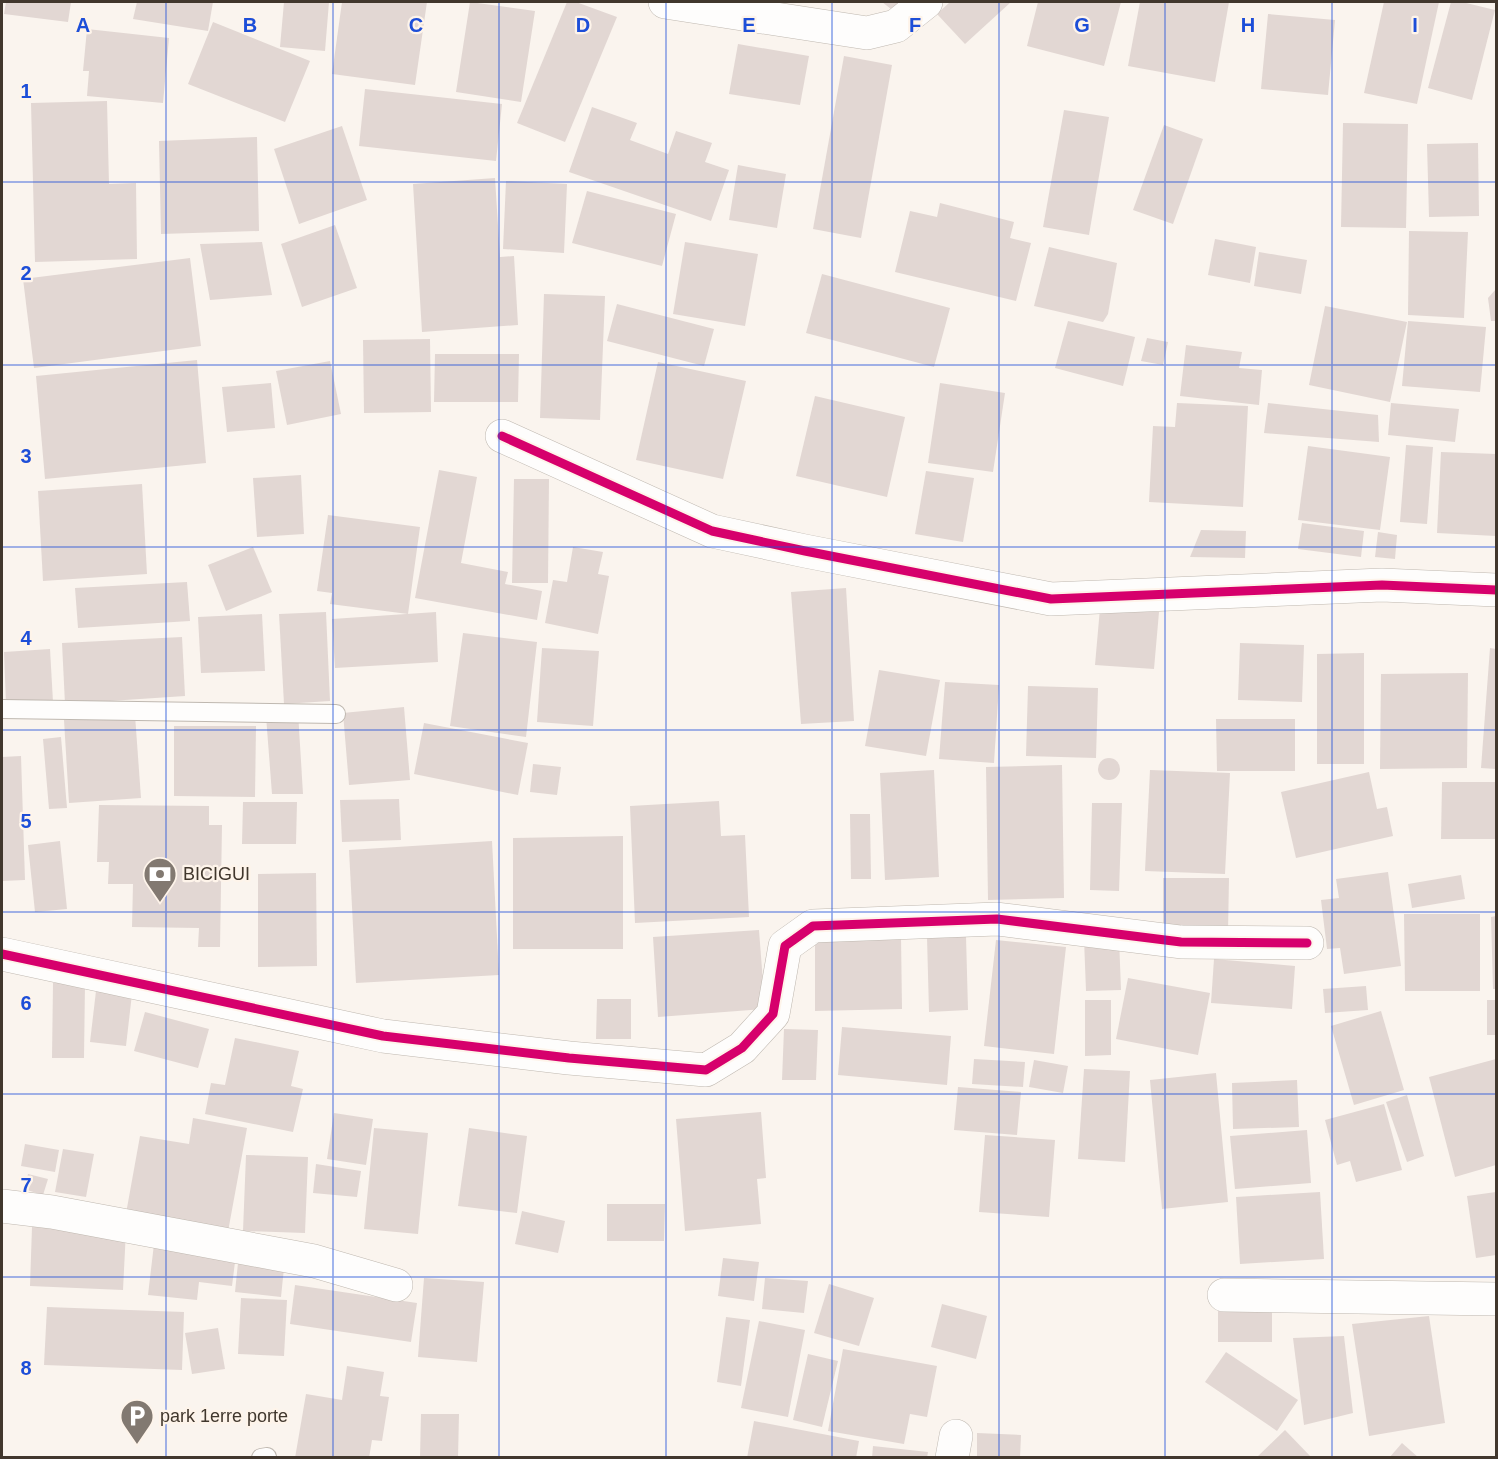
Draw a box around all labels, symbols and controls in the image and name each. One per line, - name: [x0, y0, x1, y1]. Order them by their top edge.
- text: A: [76, 14, 90, 36]
- text: B: [243, 14, 257, 36]
- text: C: [409, 14, 423, 36]
- text: D: [576, 14, 590, 36]
- text: E: [742, 14, 756, 36]
- text: F: [909, 14, 921, 36]
- text: G: [1074, 14, 1090, 36]
- text: H: [1241, 14, 1255, 36]
- text: I: [1412, 14, 1418, 36]
- text: 1: [20, 80, 32, 102]
- text: 2: [20, 262, 32, 284]
- text: 3: [20, 445, 32, 467]
- text: 4: [20, 627, 32, 649]
- text: 5: [20, 810, 32, 832]
- bank icon: BICIGUI: [142, 856, 178, 903]
- place label: BICIGUI: [183, 864, 250, 884]
- text: 6: [20, 992, 32, 1014]
- text: 7: [20, 1174, 32, 1196]
- text: 8: [20, 1357, 32, 1379]
- parking icon: park 1erre porte: [119, 1398, 155, 1445]
- place label: park 1erre porte: [160, 1406, 288, 1426]

